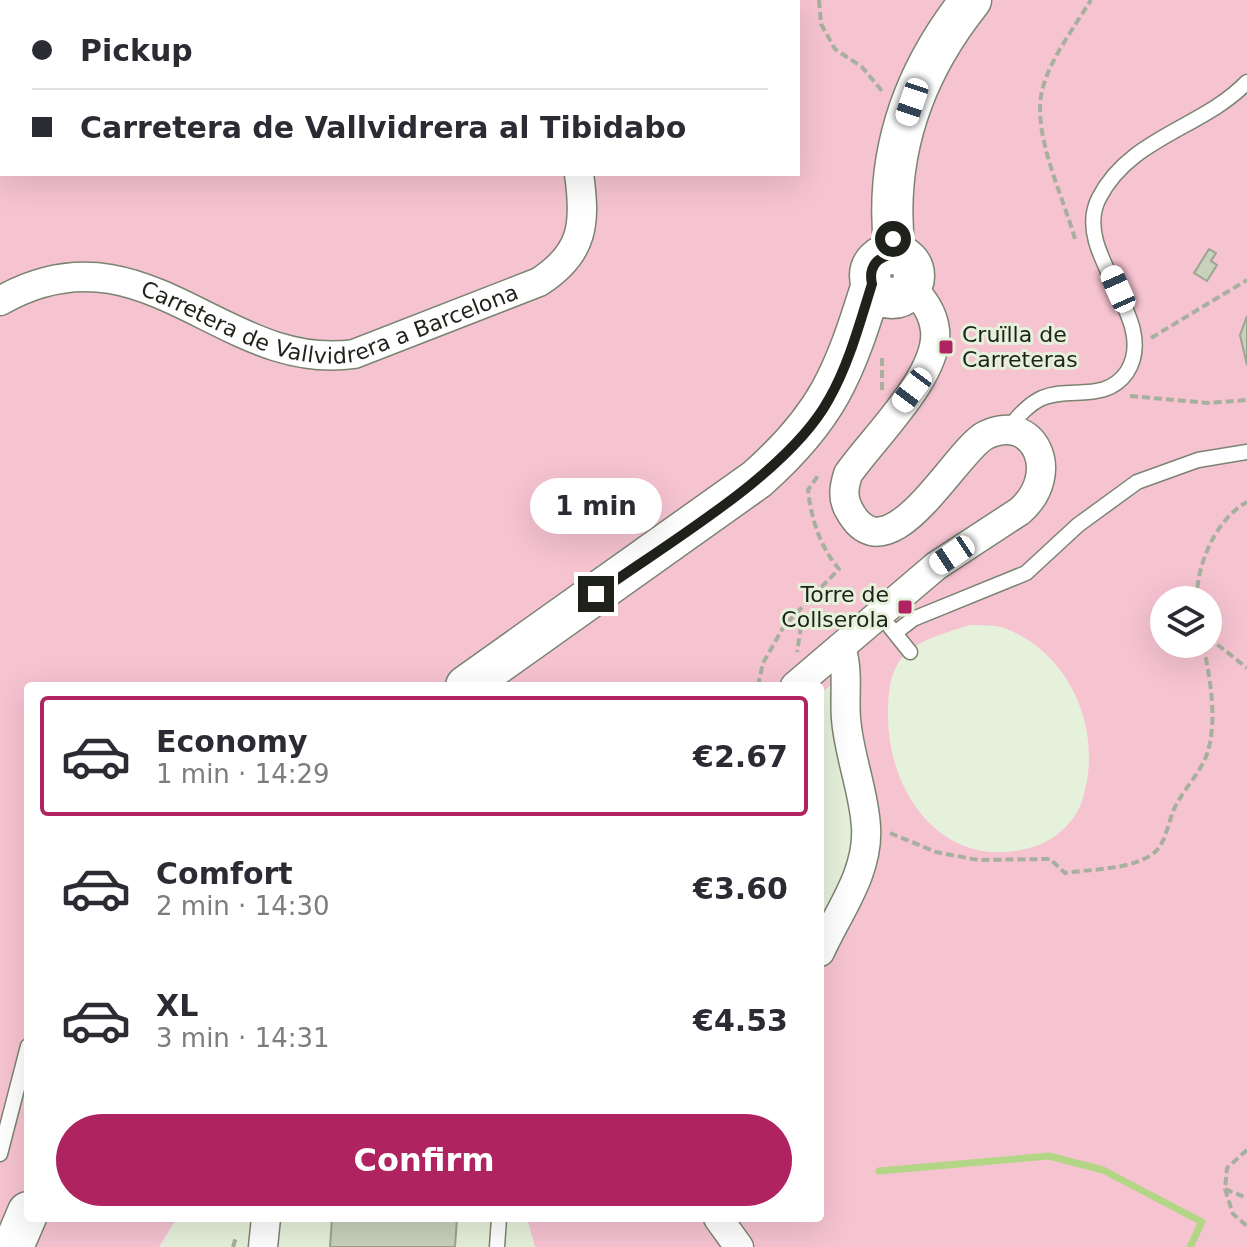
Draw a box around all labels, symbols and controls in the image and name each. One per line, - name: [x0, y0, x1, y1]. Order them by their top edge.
- text: Pickup: [80, 33, 193, 68]
- car: [893, 75, 931, 129]
- text: Carretera de Vallvidrera al Tibidabo: [80, 110, 686, 145]
- route start: [875, 221, 911, 257]
- car: [1097, 262, 1139, 316]
- street label: Carretera de Vallvidrera a Barcelona: [130, 272, 530, 298]
- text: Carretera de Vallvidrera a Barcelona: [138, 276, 521, 368]
- place label: Cruïlla de Carreteras: [962, 322, 1078, 372]
- marker: Cruïlla de Carreteras: [937, 338, 955, 356]
- car: [888, 364, 936, 416]
- callout: 1 min: [530, 478, 662, 534]
- text: 1 min: [555, 491, 637, 521]
- car: [925, 532, 979, 578]
- route end: [578, 576, 614, 612]
- place label: Torre de Collserola: [781, 582, 889, 632]
- map controls: [1150, 586, 1222, 658]
- button: layers: [1150, 586, 1222, 658]
- marker: Torre de Collserola: [896, 598, 914, 616]
- icon: car: [60, 720, 132, 792]
- text: Economy: [156, 724, 308, 759]
- text: €2.67: [693, 739, 788, 774]
- text: 1 min · 14:29: [156, 759, 330, 789]
- icon: car: [60, 852, 132, 924]
- text: Comfort: [156, 856, 293, 891]
- text: €3.60: [693, 871, 788, 906]
- text: 2 min · 14:30: [156, 891, 330, 921]
- icon: car: [60, 984, 132, 1056]
- text: XL: [156, 988, 198, 1023]
- text: €4.53: [693, 1003, 788, 1038]
- text: 3 min · 14:31: [156, 1023, 330, 1053]
- button: Confirm: [56, 1114, 792, 1206]

